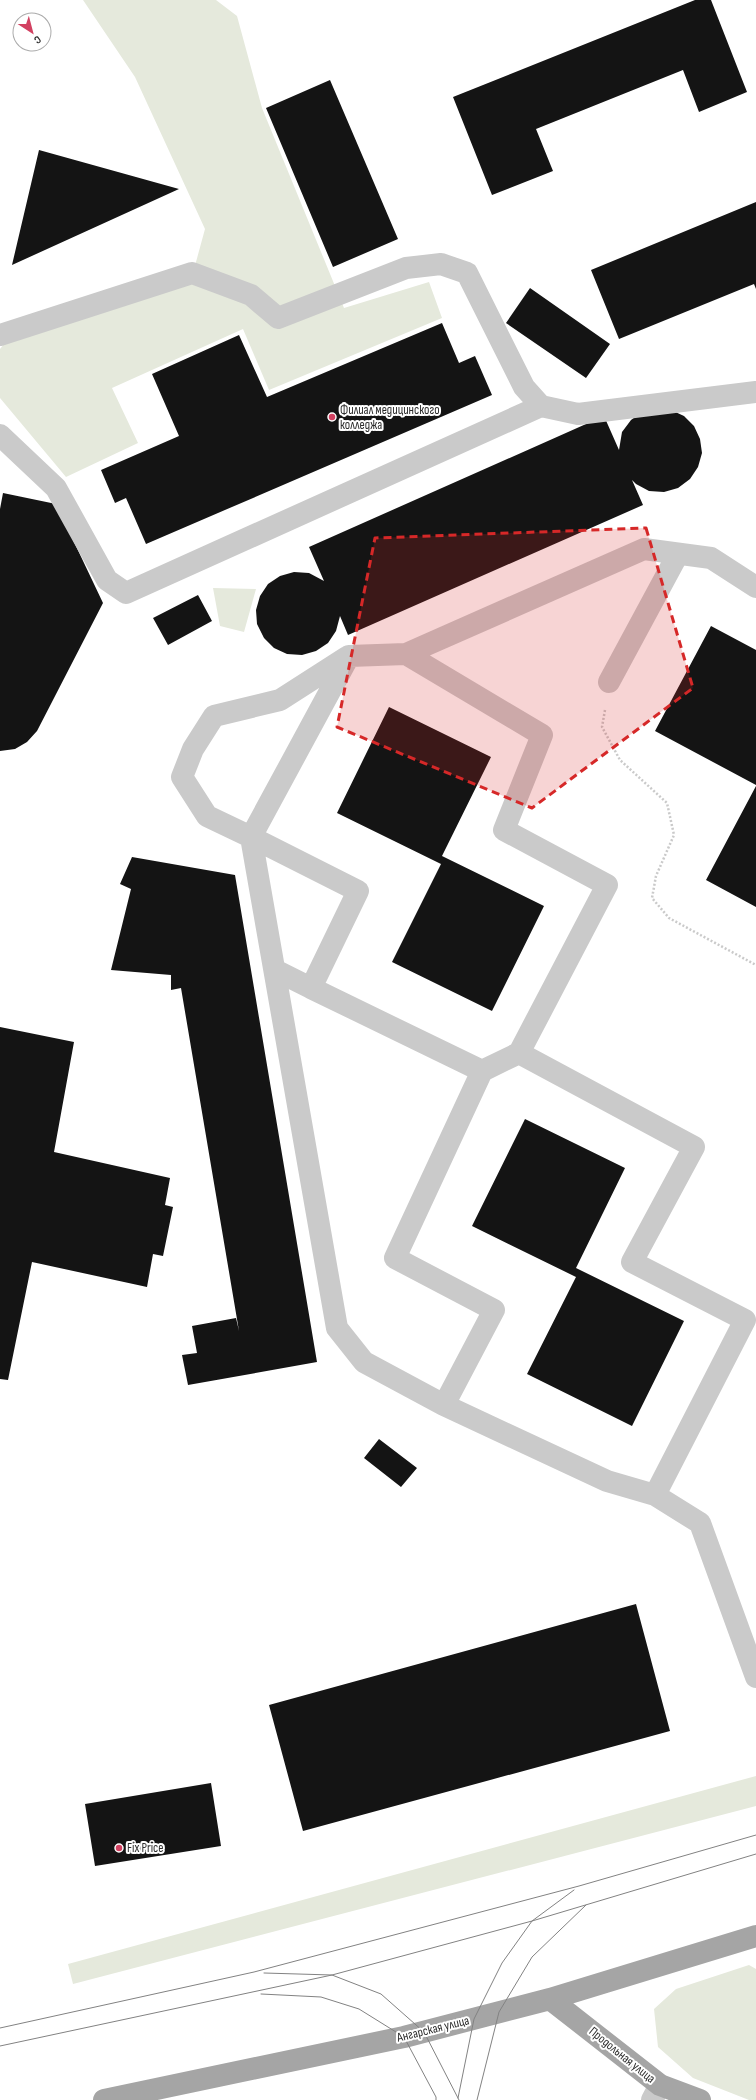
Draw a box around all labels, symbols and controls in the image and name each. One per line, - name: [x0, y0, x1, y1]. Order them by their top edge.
- north arrow: [12, 12, 52, 52]
- text: С: [31, 33, 44, 47]
- place label: Филиал медицинского колледжа: [340, 402, 440, 433]
- marker: Филиал медицинского колледжа: [327, 412, 337, 422]
- place label: Fix Price: [127, 1840, 164, 1856]
- marker: Fix Price: [114, 1843, 124, 1853]
- street label: Ангарская улица: [394, 2012, 471, 2046]
- street label: Продольная улица: [586, 2023, 658, 2087]

